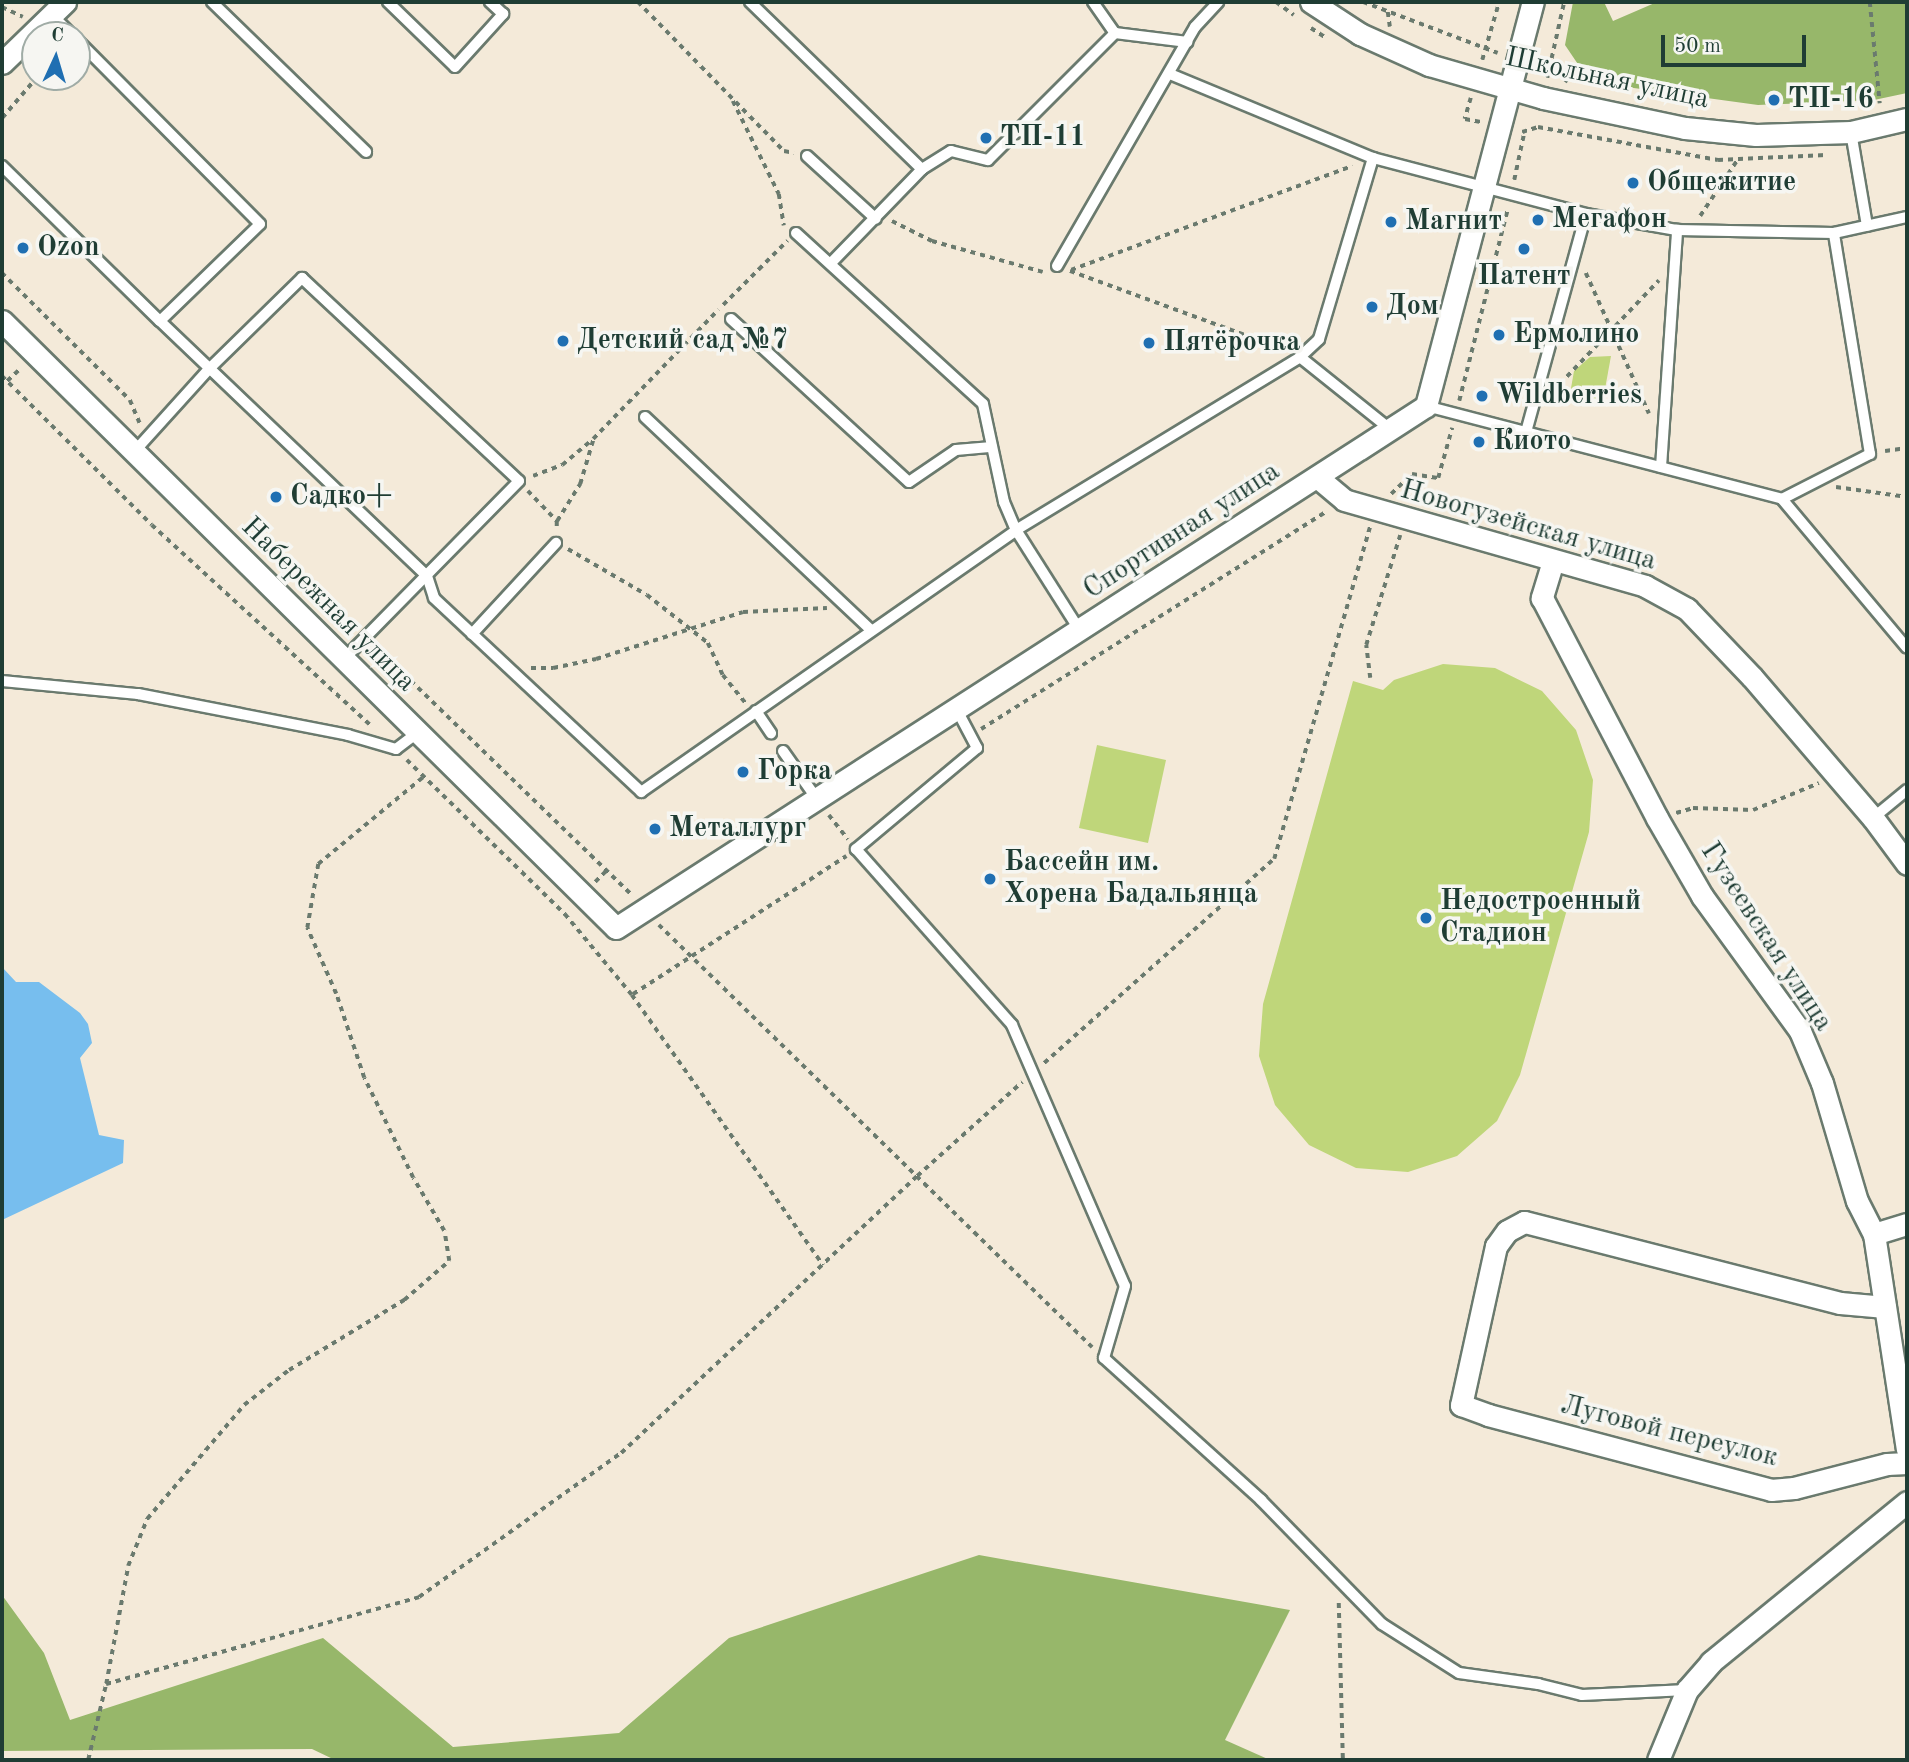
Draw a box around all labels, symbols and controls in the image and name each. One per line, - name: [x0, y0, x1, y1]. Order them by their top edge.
- north arrow: [21, 21, 91, 91]
- scale bar: [1664, 21, 1809, 65]
- text: С: [50, 27, 64, 46]
- text: 50 m: [1674, 36, 1721, 57]
- street label: Школьная улица: [1502, 41, 1712, 117]
- place label: ТП-16: [1788, 83, 1874, 117]
- marker: ТП-16: [1766, 92, 1782, 108]
- place label: ТП-11: [1000, 121, 1086, 155]
- marker: ТП-11: [978, 130, 994, 146]
- place label: Общежитие: [1647, 166, 1796, 200]
- marker: Общежитие: [1625, 175, 1641, 191]
- place label: Мегафон: [1552, 203, 1667, 237]
- place label: Магнит: [1405, 205, 1502, 239]
- marker: Мегафон: [1530, 212, 1546, 228]
- marker: Магнит: [1383, 214, 1399, 230]
- place label: Ozon: [37, 231, 99, 265]
- marker: Ozon: [15, 240, 31, 256]
- marker: Патент: [1516, 241, 1532, 257]
- place label: Патент: [1477, 260, 1571, 294]
- place label: Дом: [1386, 290, 1439, 324]
- marker: Дом: [1364, 299, 1380, 315]
- place label: Ермолино: [1513, 318, 1639, 352]
- place label: Детский сад №7: [577, 324, 788, 358]
- place label: Пятёрочка: [1163, 326, 1300, 360]
- marker: Ермолино: [1491, 327, 1507, 343]
- marker: Детский сад №7: [555, 333, 571, 349]
- marker: Пятёрочка: [1141, 335, 1157, 351]
- place label: Wildberries: [1496, 379, 1642, 413]
- marker: Wildberries: [1474, 388, 1490, 404]
- place label: Киото: [1493, 425, 1571, 459]
- marker: Киото: [1471, 434, 1487, 450]
- street label: Спортивная улица: [1077, 455, 1287, 607]
- street label: Новогузейская улица: [1396, 473, 1660, 579]
- place label: Садко+: [290, 480, 392, 514]
- marker: Садко+: [268, 489, 284, 505]
- street label: Набережная улица: [234, 511, 422, 699]
- place label: Горка: [757, 755, 832, 789]
- marker: Горка: [735, 764, 751, 780]
- place label: Металлург: [669, 812, 806, 846]
- marker: Металлург: [647, 821, 663, 837]
- street label: Гузеевская улица: [1692, 836, 1840, 1038]
- place label: Бассейн им. Хорена Бадальянца: [1004, 846, 1258, 912]
- marker: Бассейн им. Хорена Бадальянца: [982, 871, 998, 887]
- place label: Недостроенный Стадион: [1440, 885, 1641, 951]
- marker: Недостроенный Стадион: [1418, 910, 1434, 926]
- street label: Луговой переулок: [1557, 1389, 1781, 1475]

